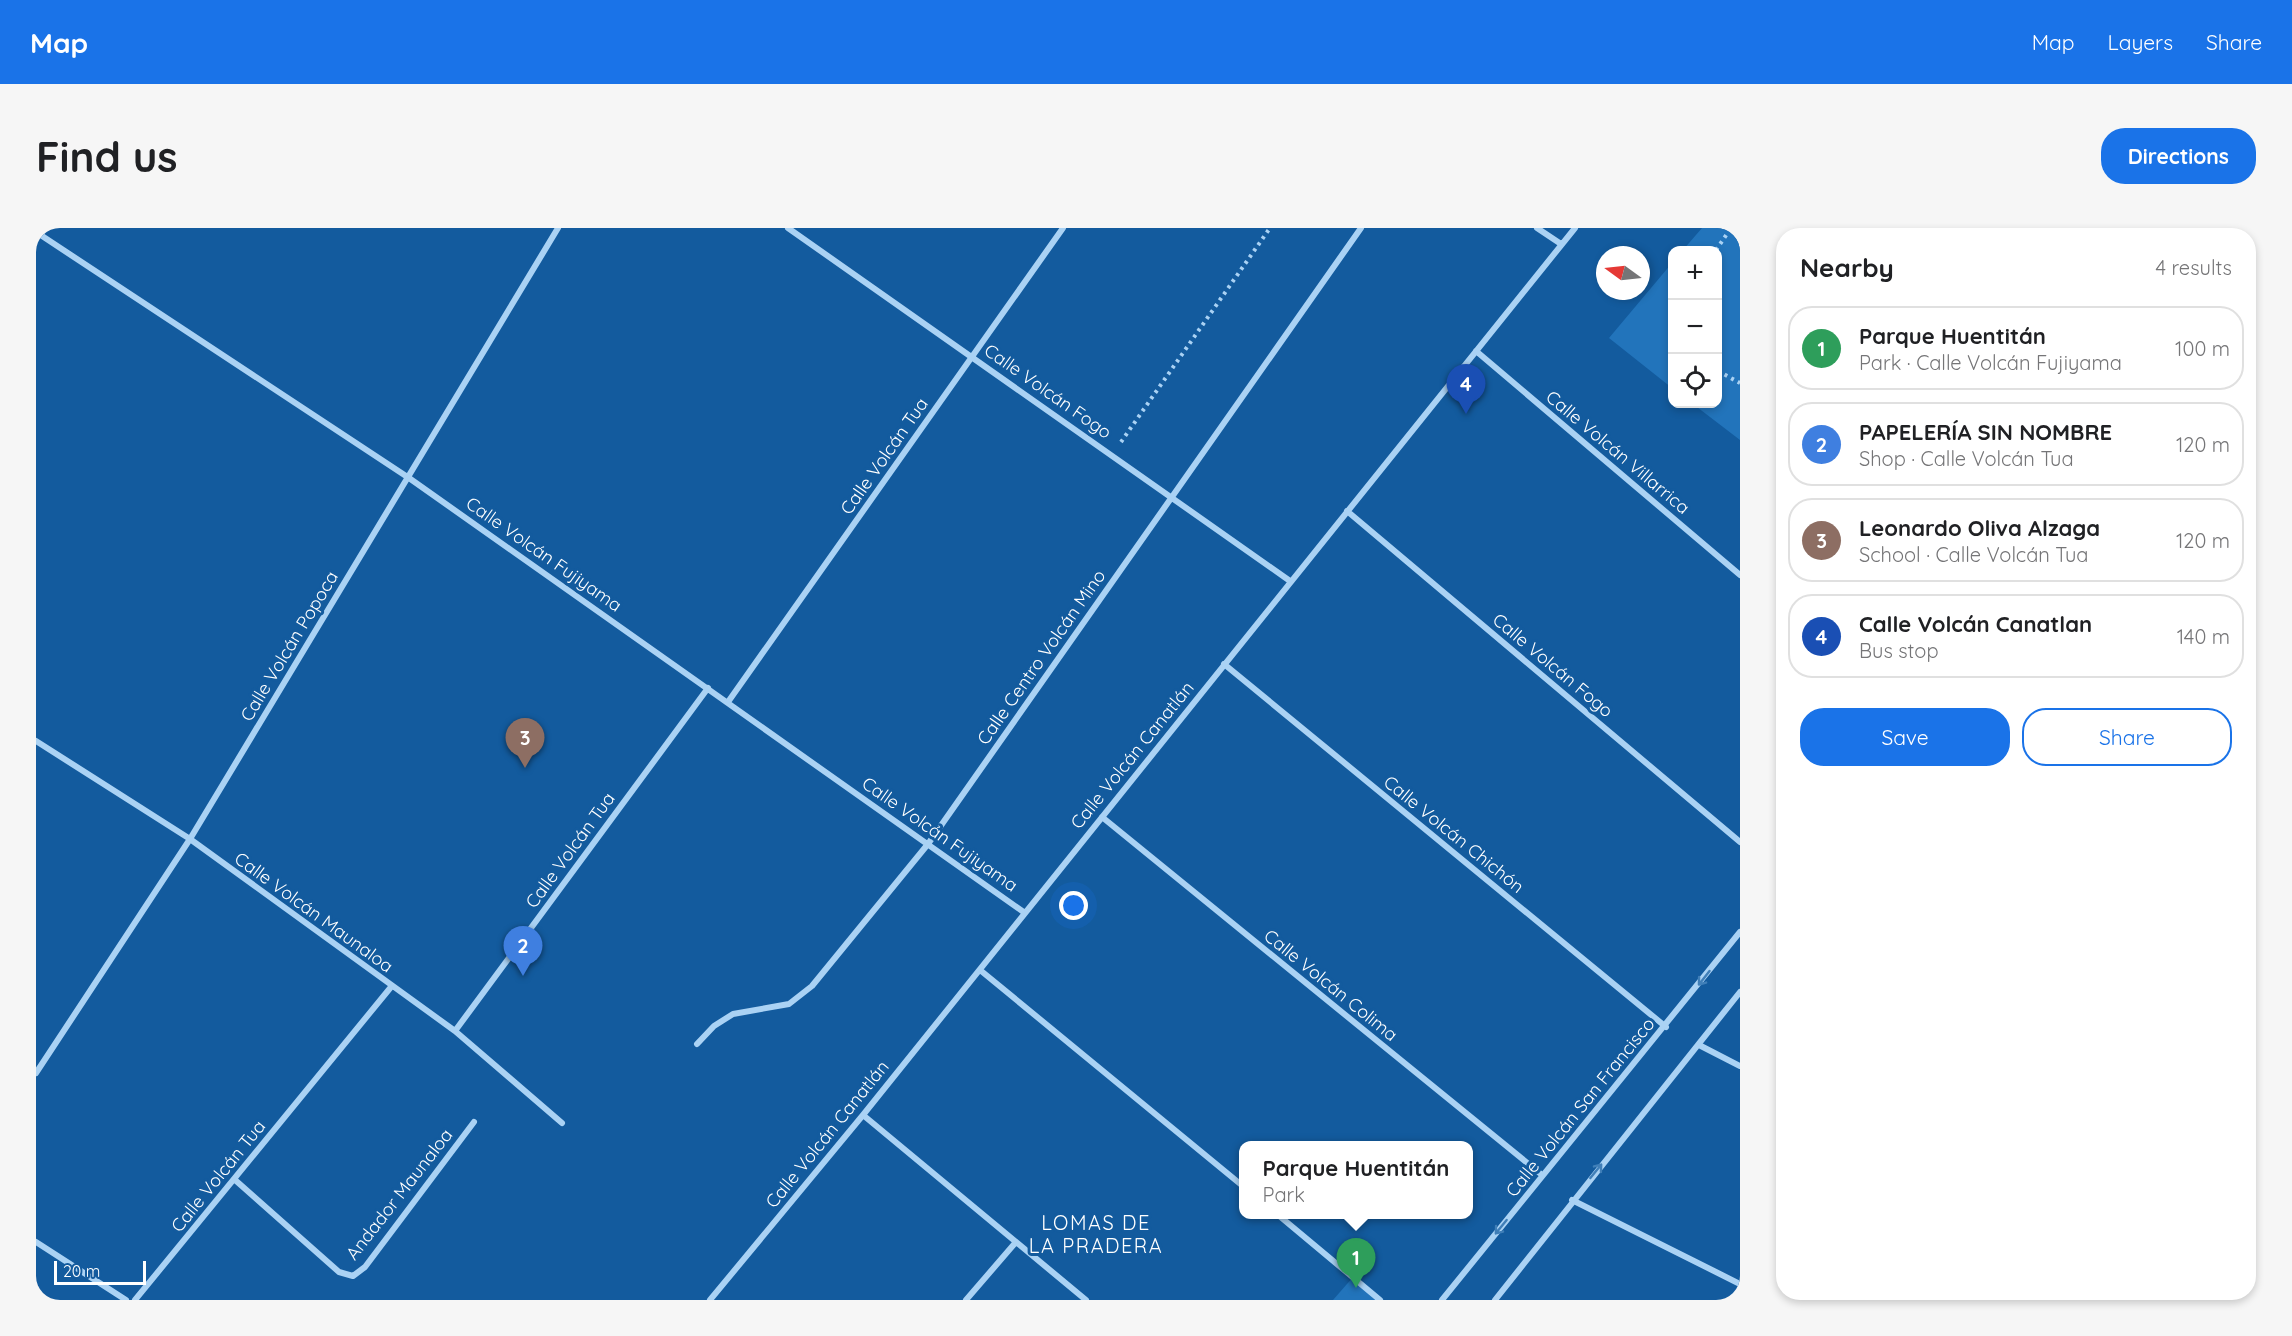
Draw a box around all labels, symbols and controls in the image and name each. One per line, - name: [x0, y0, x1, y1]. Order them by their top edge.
- text: Map: [30, 25, 88, 60]
- text: Map: [2032, 29, 2075, 55]
- text: Layers: [2108, 29, 2173, 55]
- text: Share: [2206, 29, 2262, 55]
- button: Directions: [2101, 128, 2256, 184]
- text: Find us: [36, 130, 178, 183]
- north arrow: [1596, 246, 1650, 300]
- map controls: [1668, 246, 1722, 408]
- button: +: [1668, 246, 1722, 300]
- text: Nearby: [1800, 251, 1894, 284]
- text: 4 results: [2156, 255, 2232, 280]
- button: −: [1668, 300, 1722, 354]
- text: Parque Huentitán: [1859, 322, 2046, 350]
- text: 1: [1818, 336, 1825, 361]
- text: 100 m: [2175, 336, 2230, 361]
- street label: Calle Volcán Fogo: [980, 338, 1116, 444]
- text: Park · Calle Volcán Fujiyama: [1859, 350, 2122, 375]
- button: locate: [1668, 354, 1722, 408]
- pin: 4: [1446, 364, 1486, 414]
- street label: Calle Volcán Villarrica: [1541, 385, 1695, 519]
- street label: Calle Volcán Tua: [835, 393, 933, 519]
- text: PAPELERÍA SIN NOMBRE: [1859, 418, 2112, 446]
- text: 2: [1816, 432, 1827, 457]
- text: 120 m: [2176, 432, 2230, 457]
- text: Shop · Calle Volcán Tua: [1859, 446, 2074, 471]
- street label: Calle Volcán Fujiyama: [462, 491, 626, 617]
- text: Leonardo Oliva Alzaga: [1859, 514, 2100, 542]
- text: 3: [1816, 528, 1827, 553]
- text: 120 m: [2176, 528, 2230, 553]
- text: School · Calle Volcán Tua: [1859, 542, 2088, 567]
- street label: Calle Centro Volcán Mino: [972, 565, 1110, 749]
- street label: Calle Volcán Popoca: [235, 567, 343, 725]
- street label: Calle Volcán Fogo: [1488, 608, 1618, 722]
- text: Calle Volcán Canatlan: [1859, 610, 2092, 638]
- text: 4: [1816, 624, 1827, 649]
- text: 140 m: [2177, 624, 2230, 649]
- text: Bus stop: [1859, 638, 1939, 663]
- street label: Calle Volcán Canatlán: [1065, 677, 1199, 833]
- button: Save: [1800, 708, 2010, 766]
- button: Share: [2022, 708, 2232, 766]
- pin: 3: [506, 718, 544, 768]
- street label: Calle Volcán Chichón: [1379, 770, 1529, 898]
- street label: Calle Volcán Fujiyama: [858, 771, 1022, 897]
- street label: Calle Volcán Tua: [520, 788, 620, 912]
- street label: Calle Volcán Maunaloa: [230, 847, 398, 977]
- your location: [1059, 891, 1088, 920]
- street label: Calle Volcán Colima: [1259, 924, 1403, 1046]
- pin: 2: [504, 926, 542, 976]
- one-way arrow: [1697, 970, 1710, 986]
- street label: Calle Volcán San Francisco: [1501, 1013, 1659, 1201]
- street label: Calle Volcán Canatlán: [760, 1056, 894, 1212]
- street label: Calle Volcán Tua: [166, 1115, 270, 1237]
- street label: Andador Maunaloa: [341, 1124, 457, 1264]
- popup: [1239, 1141, 1473, 1219]
- text: Parque Huentitán: [1263, 1154, 1449, 1182]
- one-way arrow: [1589, 1163, 1602, 1179]
- text: Park: [1263, 1182, 1305, 1207]
- district label: LOMAS DE LA PRADERA: [1029, 1210, 1163, 1258]
- one-way arrow: [1494, 1219, 1507, 1235]
- pin: 1: [1336, 1238, 1376, 1288]
- scale bar: [54, 1258, 146, 1286]
- text: 20 m: [63, 1261, 100, 1281]

